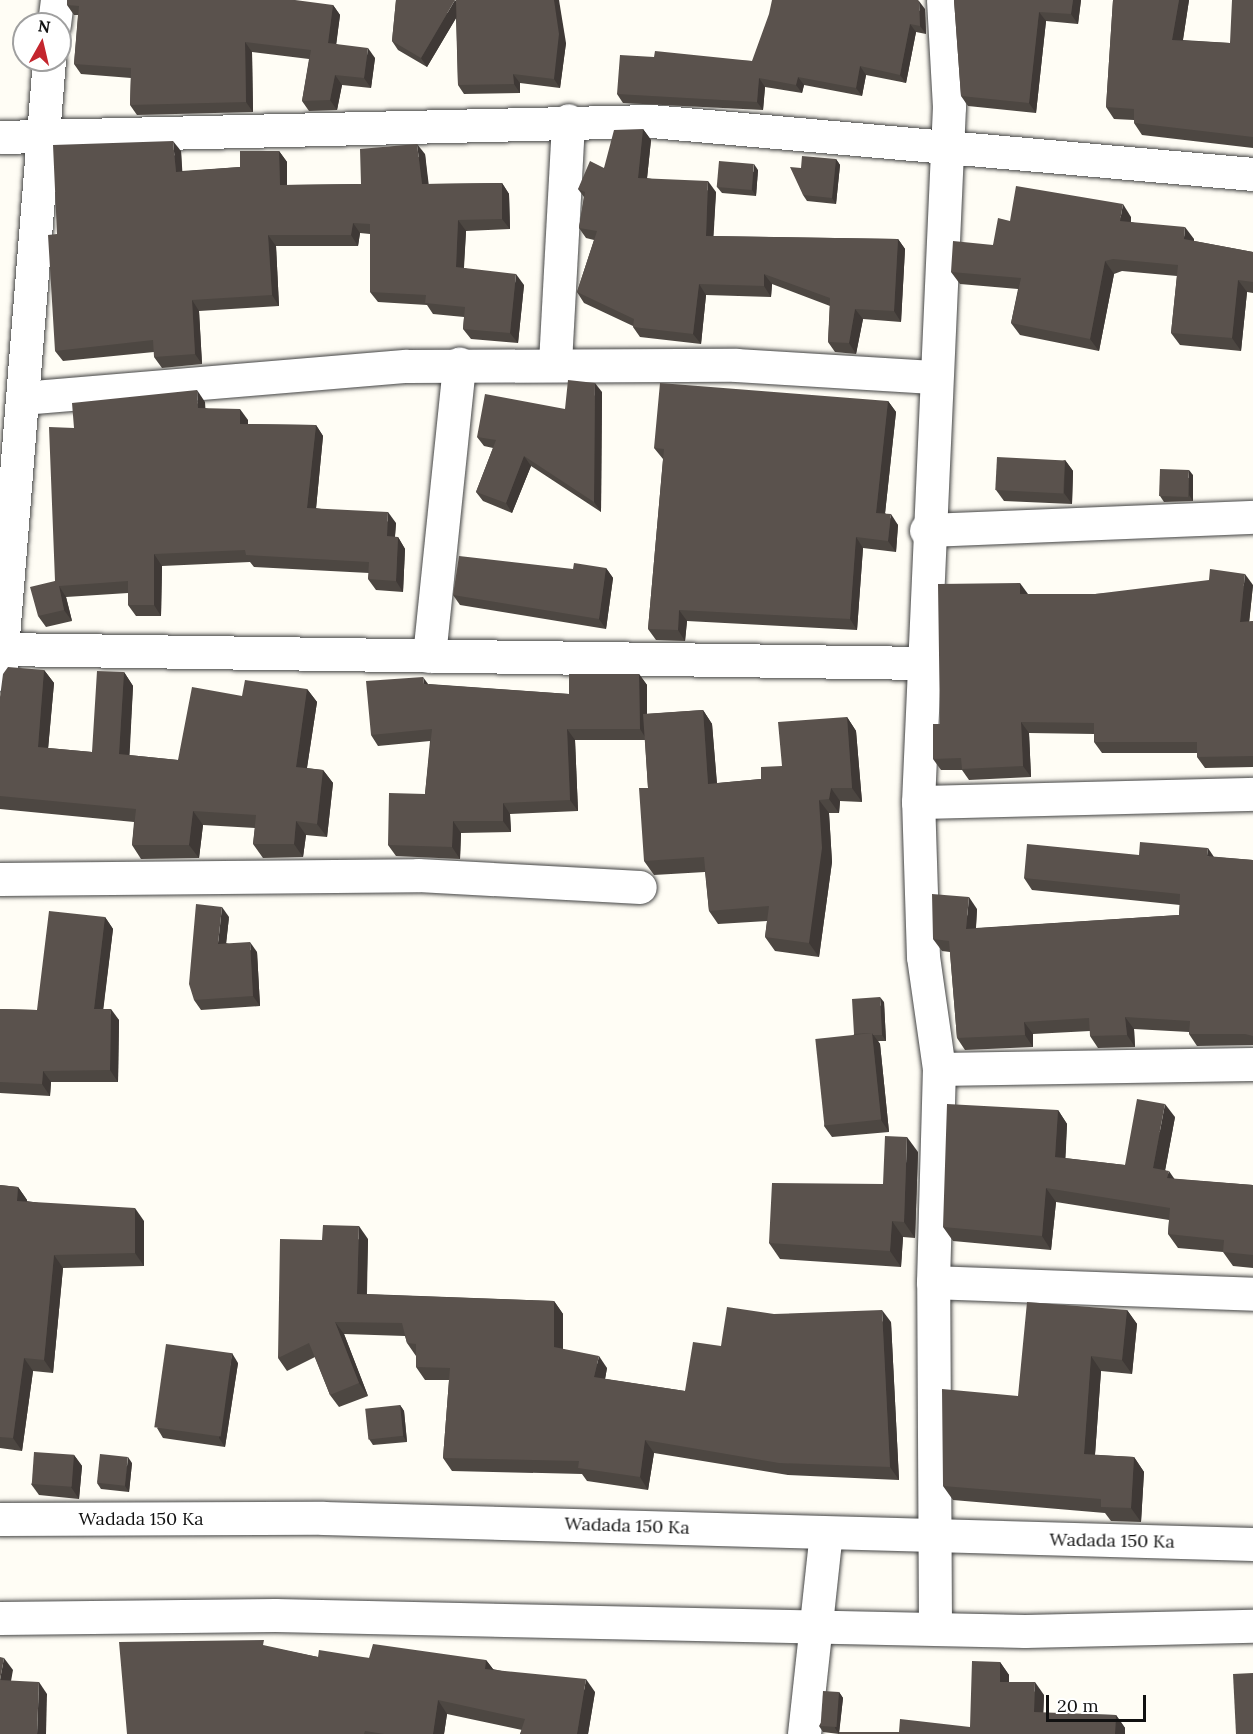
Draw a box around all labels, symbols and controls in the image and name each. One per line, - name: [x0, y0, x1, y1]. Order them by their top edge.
- north arrow: [12, 12, 72, 72]
- text: N: [37, 15, 52, 37]
- street label: Wadada 150 Ka: [78, 1508, 204, 1530]
- street label: Wadada 150 Ka: [564, 1513, 690, 1539]
- street label: Wadada 150 Ka: [1049, 1529, 1175, 1553]
- scale bar: [1049, 1683, 1150, 1721]
- text: 20 m: [1057, 1694, 1099, 1717]

